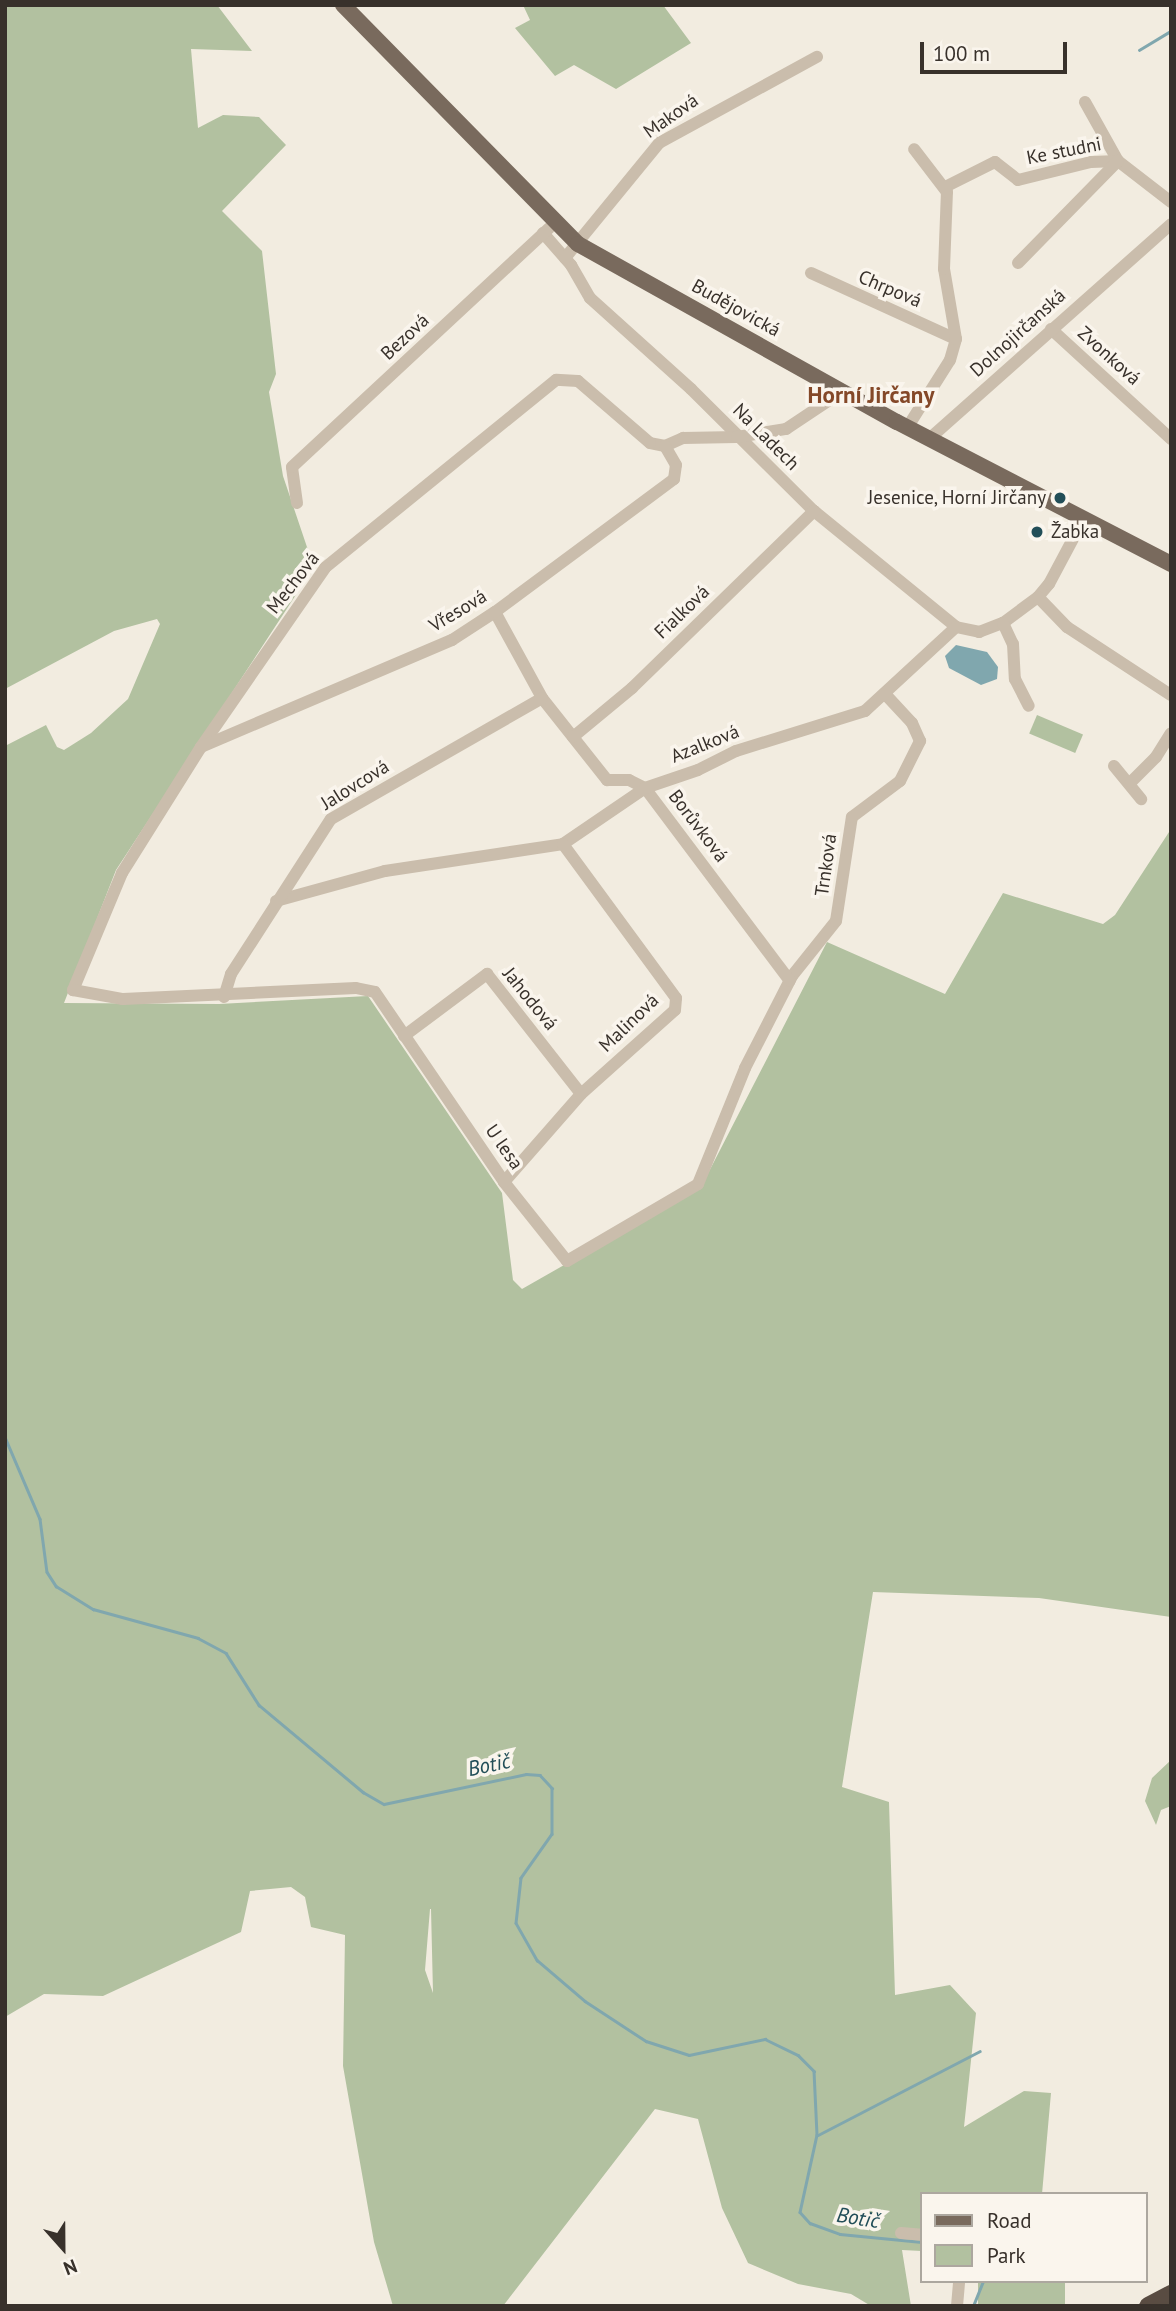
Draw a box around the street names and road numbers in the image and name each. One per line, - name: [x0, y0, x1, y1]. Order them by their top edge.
- street label: Maková: [639, 89, 703, 143]
- street label: Ke studni: [1025, 133, 1103, 169]
- street label: Chrpová: [855, 266, 925, 312]
- street label: Budějovická: [688, 274, 784, 342]
- street label: Dolnojirčanská: [966, 284, 1070, 382]
- street label: Bezová: [376, 309, 434, 365]
- street label: Zvonková: [1073, 322, 1145, 390]
- street label: Na Ladech: [728, 399, 804, 475]
- street label: Mechová: [262, 548, 324, 618]
- street label: Fialková: [650, 580, 714, 644]
- street label: Vřesová: [425, 585, 491, 637]
- street label: Azalková: [668, 720, 742, 768]
- street label: Jalovcová: [317, 755, 393, 815]
- street label: Borůvková: [663, 785, 733, 867]
- street label: Trnková: [810, 832, 842, 898]
- street label: Jahodová: [498, 963, 562, 1035]
- street label: Malinová: [594, 989, 664, 1057]
- street label: U lesa: [480, 1120, 528, 1174]

